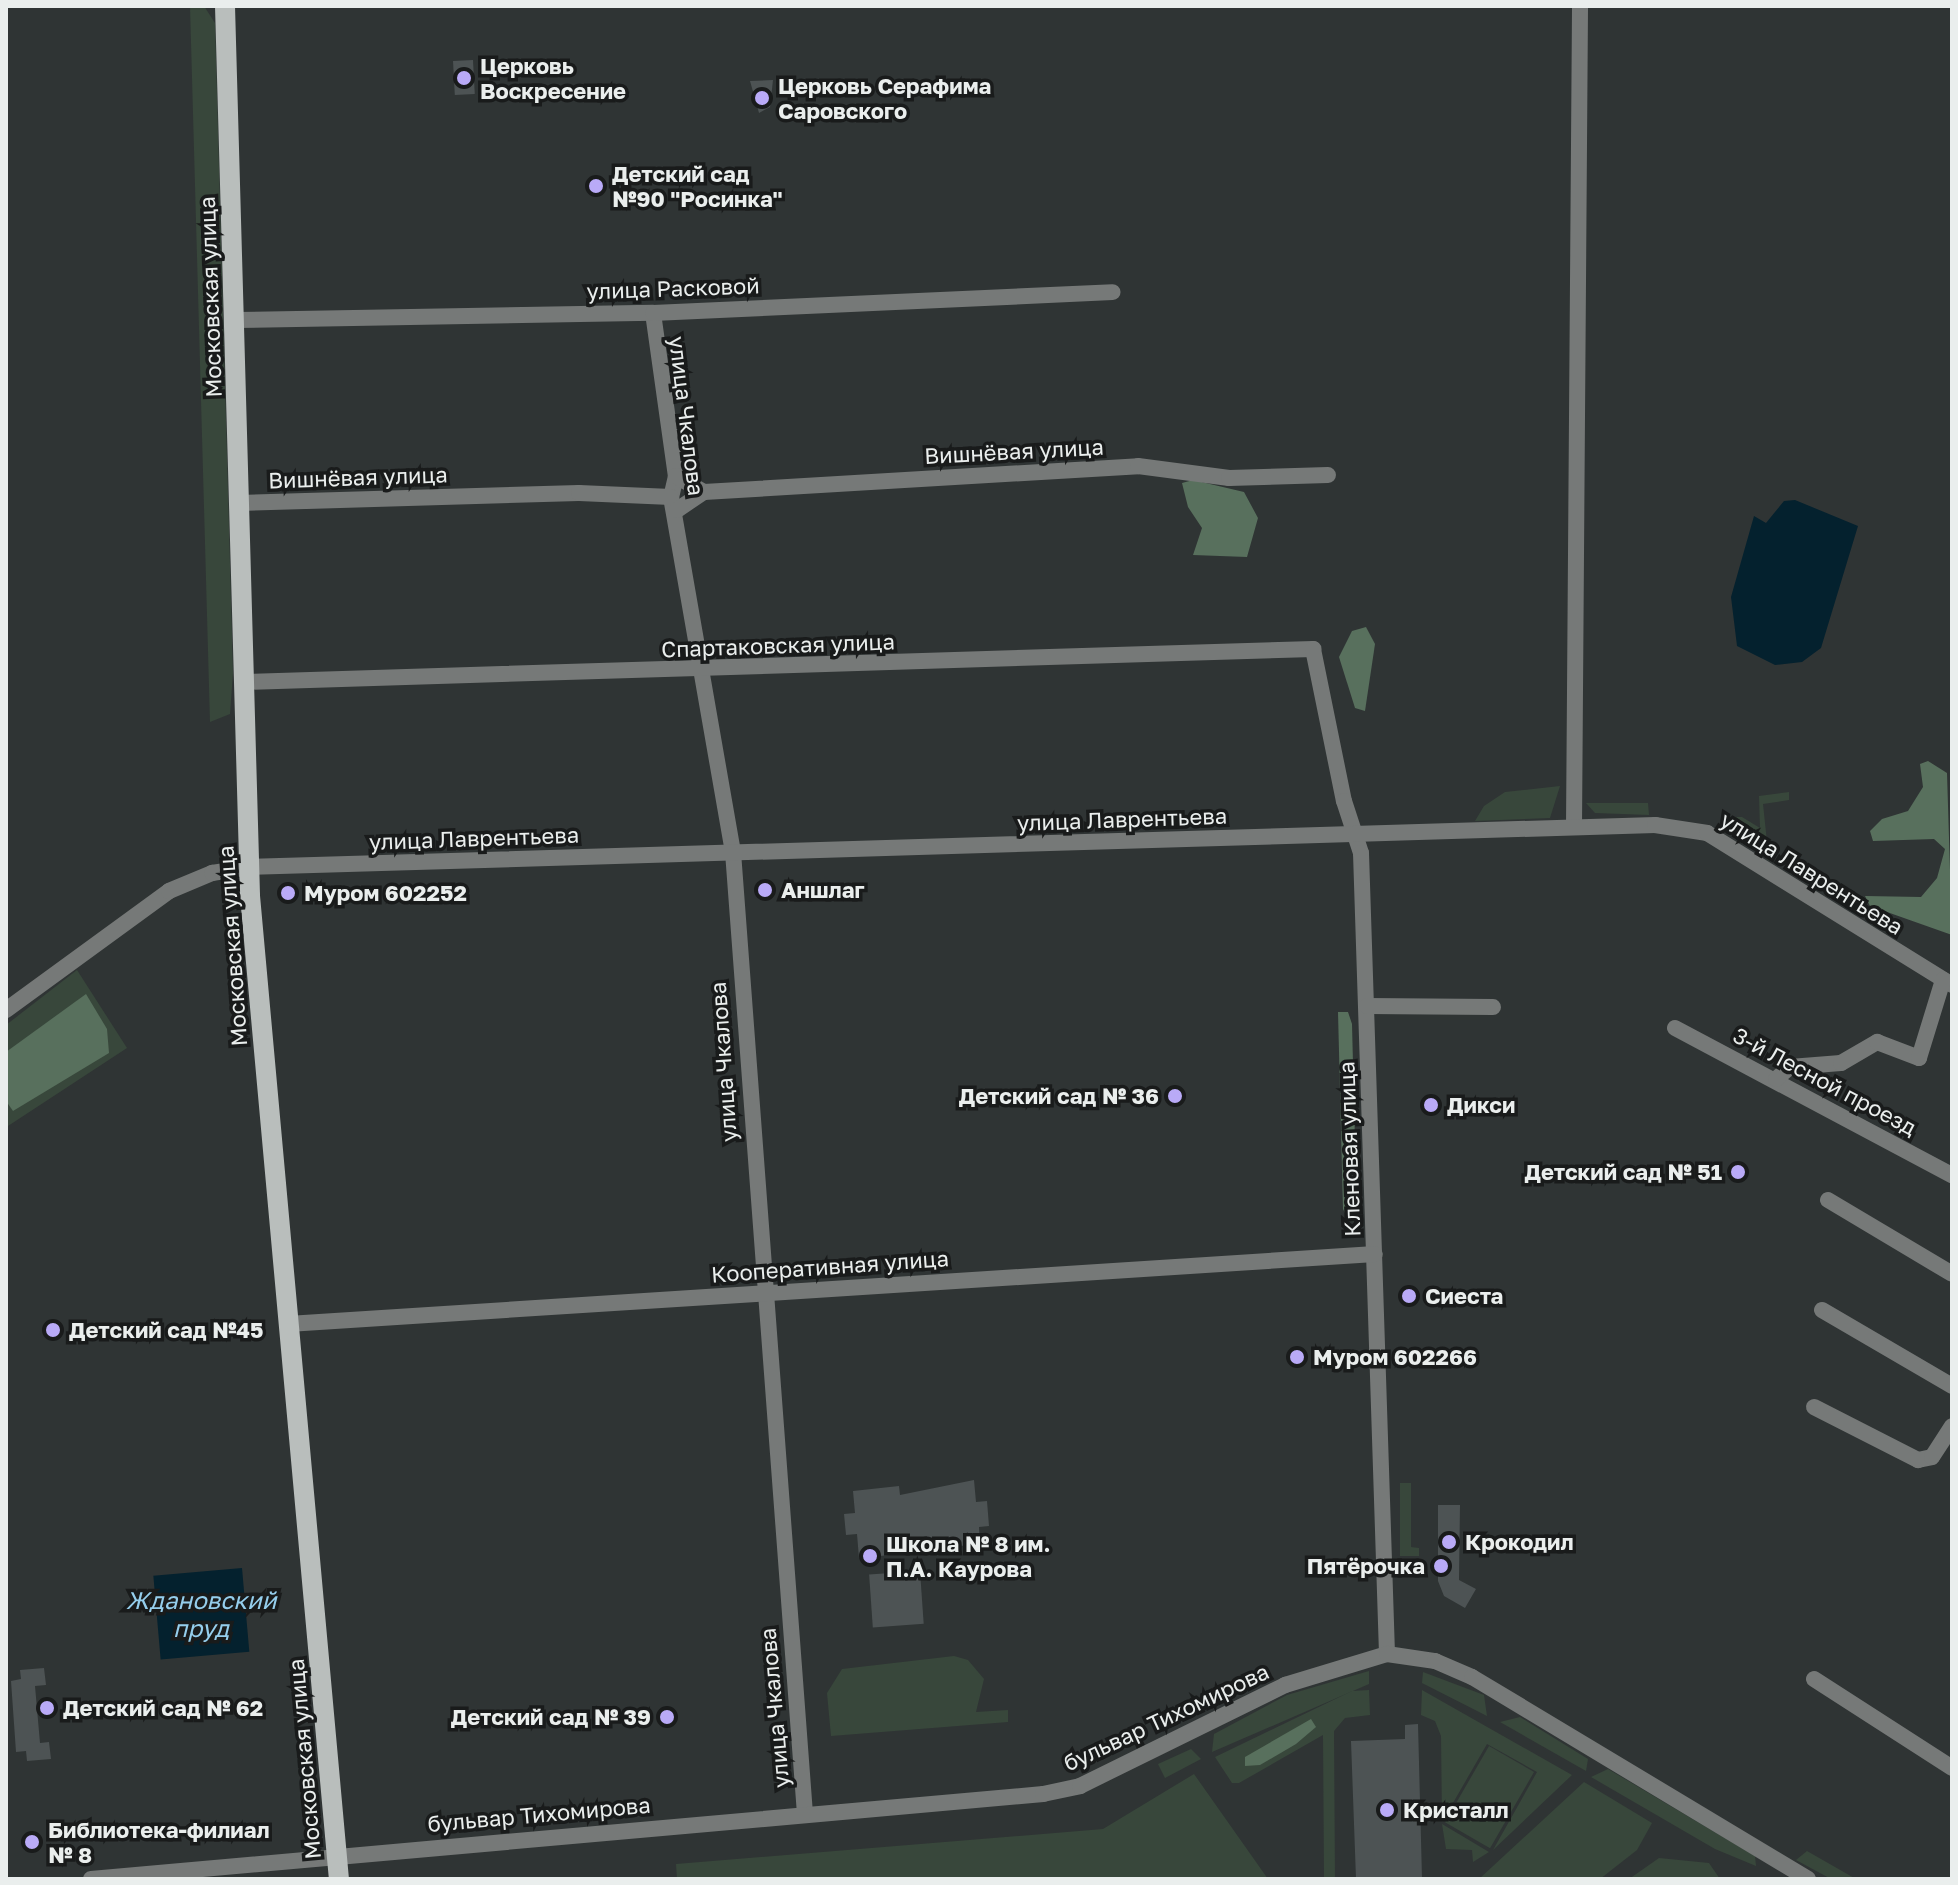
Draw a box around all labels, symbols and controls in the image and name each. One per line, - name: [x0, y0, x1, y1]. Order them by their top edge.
- place label: Церковь Воскресение: [480, 52, 626, 104]
- marker: Церковь Воскресение: [455, 69, 473, 87]
- place label: Церковь Серафима Саровского: [778, 72, 991, 124]
- marker: Церковь Серафима Саровского: [753, 89, 771, 107]
- place label: Детский сад №90 "Росинка": [612, 160, 783, 212]
- marker: Детский сад №90 "Росинка": [587, 177, 605, 195]
- street label: Московская улица: [193, 196, 227, 398]
- street label: улица Расковой: [586, 272, 760, 304]
- street label: улица Чкалова: [664, 335, 710, 497]
- street label: Вишнёвая улица: [924, 433, 1104, 469]
- street label: Вишнёвая улица: [268, 461, 448, 493]
- street label: Спартаковская улица: [661, 628, 895, 662]
- street label: улица Лаврентьева: [1016, 802, 1228, 836]
- street label: улица Лаврентьева: [1716, 806, 1908, 940]
- street label: улица Лаврентьева: [368, 821, 580, 855]
- street label: Московская улица: [212, 845, 252, 1047]
- place label: Аншлаг: [781, 877, 865, 903]
- place label: Муром 602252: [304, 880, 467, 906]
- marker: Аншлаг: [756, 881, 774, 899]
- marker: Муром 602252: [279, 884, 297, 902]
- street label: улица Чкалова: [704, 981, 742, 1143]
- street label: 3-й Лесной проезд: [1729, 1022, 1921, 1140]
- street label: Кленовая улица: [1333, 1061, 1365, 1237]
- place label: Детский сад № 36: [959, 1083, 1159, 1109]
- marker: Детский сад № 36: [1166, 1087, 1184, 1105]
- place label: Дикси: [1447, 1092, 1515, 1118]
- marker: Дикси: [1422, 1096, 1440, 1114]
- place label: Детский сад № 51: [1524, 1159, 1722, 1185]
- marker: Детский сад № 51: [1729, 1163, 1747, 1181]
- street label: Кооперативная улица: [710, 1245, 950, 1287]
- place label: Сиеста: [1425, 1283, 1503, 1309]
- marker: Сиеста: [1400, 1287, 1418, 1305]
- place label: Детский сад №45: [69, 1317, 263, 1343]
- marker: Детский сад №45: [44, 1321, 62, 1339]
- place label: Муром 602266: [1313, 1344, 1477, 1370]
- marker: Муром 602266: [1288, 1348, 1306, 1366]
- place label: Крокодил: [1465, 1529, 1574, 1555]
- place label: Школа № 8 им. П.А. Каурова: [886, 1530, 1050, 1582]
- marker: Крокодил: [1440, 1533, 1458, 1551]
- marker: Школа № 8 им. П.А. Каурова: [861, 1547, 879, 1565]
- place label: Пятёрочка: [1307, 1553, 1425, 1579]
- marker: Пятёрочка: [1432, 1557, 1450, 1575]
- water label: Ждановский пруд: [126, 1586, 276, 1642]
- street label: улица Чкалова: [754, 1627, 794, 1789]
- street label: Московская улица: [282, 1658, 326, 1860]
- street label: бульвар Тихомирова: [1059, 1658, 1273, 1776]
- place label: Детский сад № 62: [63, 1695, 263, 1721]
- marker: Детский сад № 62: [38, 1699, 56, 1717]
- place label: Детский сад № 39: [451, 1704, 651, 1730]
- marker: Детский сад № 39: [658, 1708, 676, 1726]
- street label: бульвар Тихомирова: [426, 1791, 652, 1837]
- place label: Кристалл: [1403, 1797, 1509, 1823]
- marker: Кристалл: [1378, 1801, 1396, 1819]
- place label: Библиотека-филиал № 8: [48, 1816, 270, 1868]
- marker: Библиотека-филиал № 8: [23, 1833, 41, 1851]

